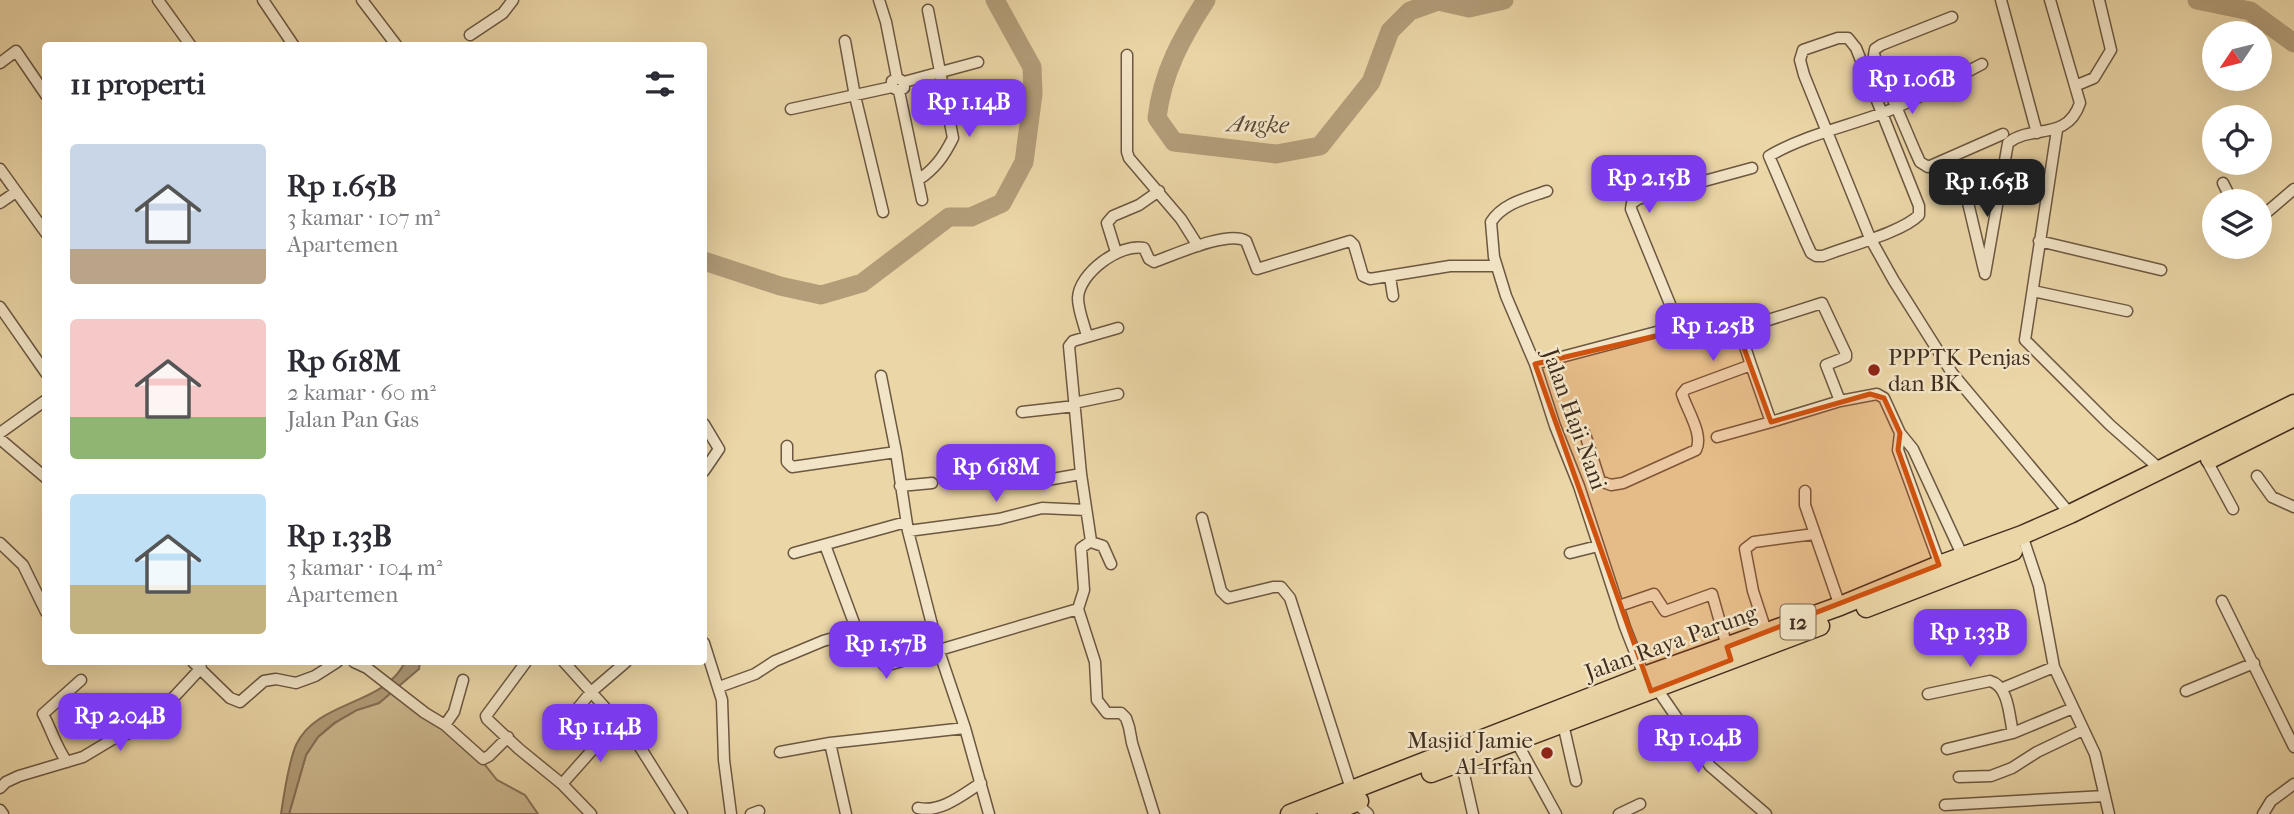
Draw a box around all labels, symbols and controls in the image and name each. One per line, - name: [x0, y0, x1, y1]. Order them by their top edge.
- north arrow: [2202, 21, 2272, 91]
- map controls: [2202, 21, 2272, 259]
- pin: Rp 1.06B: [1840, 57, 1984, 116]
- icon: filters: [641, 65, 679, 103]
- text: Rp 1.06B: [1869, 65, 1955, 92]
- text: 11 properti: [70, 67, 205, 102]
- pin: Rp 1.14B: [897, 80, 1041, 139]
- text: Rp 1.14B: [927, 88, 1011, 115]
- button: locate: [2202, 105, 2272, 175]
- water label: Angke: [1224, 109, 1290, 139]
- pin: Rp 2.15B: [1577, 156, 1721, 215]
- pin: Rp 1.65B: [1915, 160, 2059, 219]
- text: Rp 2.15B: [1607, 164, 1691, 191]
- text: Rp 1.65B: [1945, 168, 2029, 195]
- text: Rp 1.65B: [287, 169, 397, 204]
- icon: home: [126, 172, 210, 256]
- button: layers: [2202, 189, 2272, 259]
- text: 3 kamar · 107 m²: [287, 204, 440, 231]
- text: Apartemen: [287, 231, 398, 258]
- pin: Rp 1.25B: [1641, 304, 1785, 363]
- text: Rp 1.25B: [1671, 312, 1755, 339]
- street label: Jalan Haji Nani: [1536, 343, 1613, 494]
- text: Rp 618M: [287, 344, 401, 379]
- place label: PPPTK Penjas dan BK: [1888, 344, 2030, 397]
- icon: home: [126, 347, 210, 431]
- marker: PPPTK Penjas dan BK: [1866, 362, 1882, 378]
- text: 2 kamar · 60 m²: [287, 379, 436, 406]
- text: Jalan Pan Gas: [287, 406, 419, 433]
- pin: Rp 618M: [931, 444, 1061, 504]
- text: Rp 618M: [952, 453, 1040, 480]
- text: Rp 1.33B: [287, 519, 392, 554]
- icon: home: [126, 522, 210, 606]
- text: 3 kamar · 104 m²: [287, 554, 442, 581]
- text: Apartemen: [287, 581, 398, 608]
- street label: Jalan Raya Parung: [1579, 598, 1762, 687]
- road number: 12: [1780, 604, 1815, 640]
- pin: Rp 1.33B: [1898, 610, 2042, 669]
- text: Rp 1.33B: [1930, 618, 2010, 645]
- pin: Rp 1.57B: [814, 622, 958, 681]
- text: Rp 1.57B: [845, 630, 927, 657]
- pin: Rp 2.04B: [48, 694, 192, 753]
- text: Rp 2.04B: [74, 702, 166, 729]
- pin: Rp 1.14B: [528, 704, 672, 764]
- text: Rp 1.14B: [558, 713, 642, 740]
- pin: Rp 1.04B: [1626, 716, 1770, 775]
- text: Rp 1.04B: [1654, 724, 1742, 751]
- place label: Masjid Jamie Al-Irfan: [1407, 727, 1534, 780]
- marker: Masjid Jamie Al-Irfan: [1539, 745, 1555, 761]

